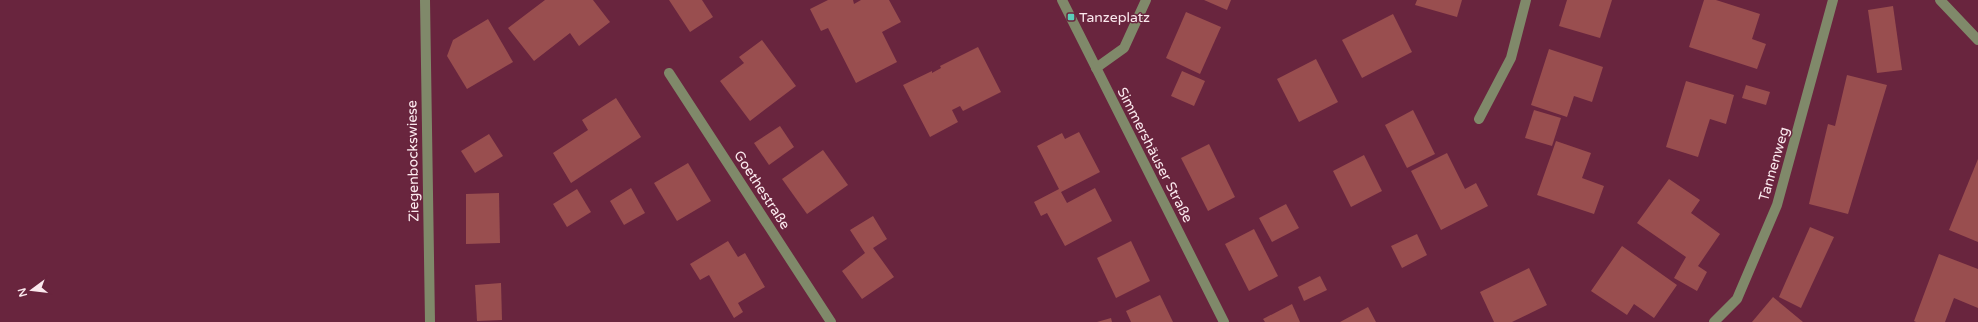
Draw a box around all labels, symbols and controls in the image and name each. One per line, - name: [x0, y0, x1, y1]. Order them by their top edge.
- place label: Tanzeplatz: [1079, 9, 1150, 26]
- marker: Tanzeplatz: [1066, 12, 1076, 22]
- street label: Simmershäuser Straße: [1113, 85, 1197, 226]
- street label: Ziegenbockswiese: [403, 100, 423, 222]
- street label: Tannenweg: [1755, 125, 1793, 203]
- street label: Goethestraße: [730, 147, 794, 233]
- north arrow: [12, 270, 52, 310]
- text: N: [15, 287, 30, 298]

